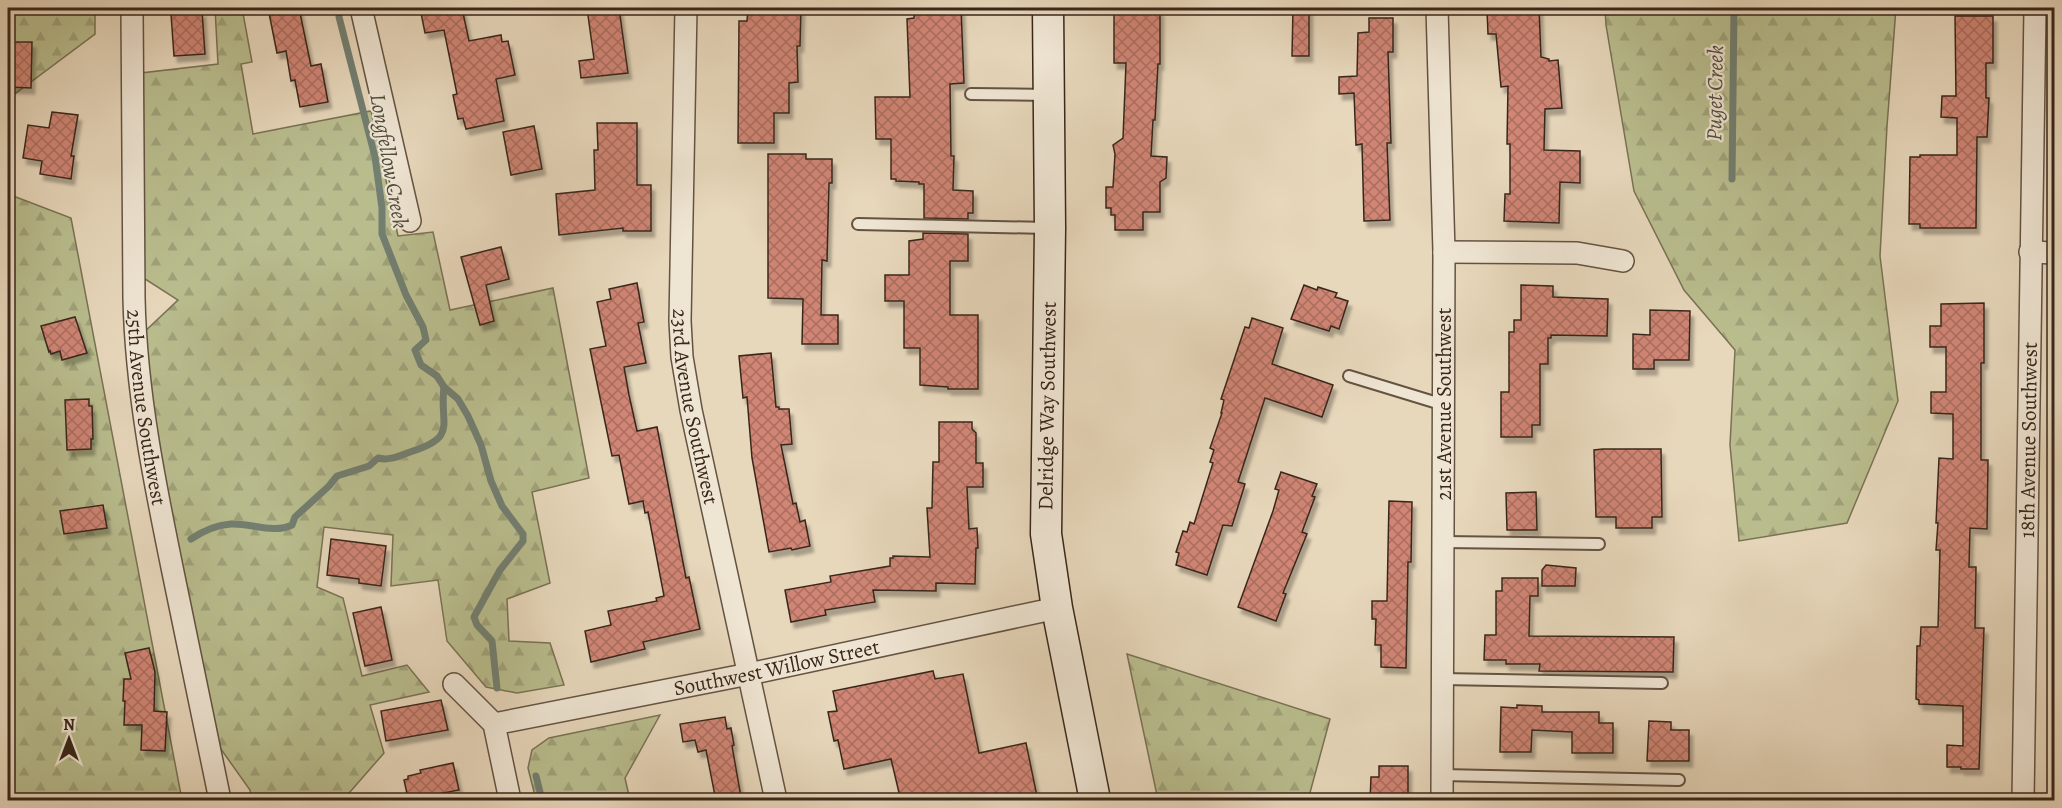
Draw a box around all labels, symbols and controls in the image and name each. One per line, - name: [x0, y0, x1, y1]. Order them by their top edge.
- water label: Puget Creek: [1699, 45, 1731, 141]
- water label: Longfellow Creek: [362, 91, 416, 231]
- street label: Delridge Way Southwest: [1031, 301, 1063, 511]
- street label: 21st Avenue Southwest: [1430, 307, 1458, 500]
- street label: 23rd Avenue Southwest: [666, 308, 725, 507]
- street label: 25th Avenue Southwest: [120, 309, 173, 508]
- street label: 18th Avenue Southwest: [2013, 342, 2044, 538]
- street label: Southwest Willow Street: [671, 632, 882, 702]
- north arrow: [39, 709, 99, 769]
- text: N: [63, 714, 75, 736]

